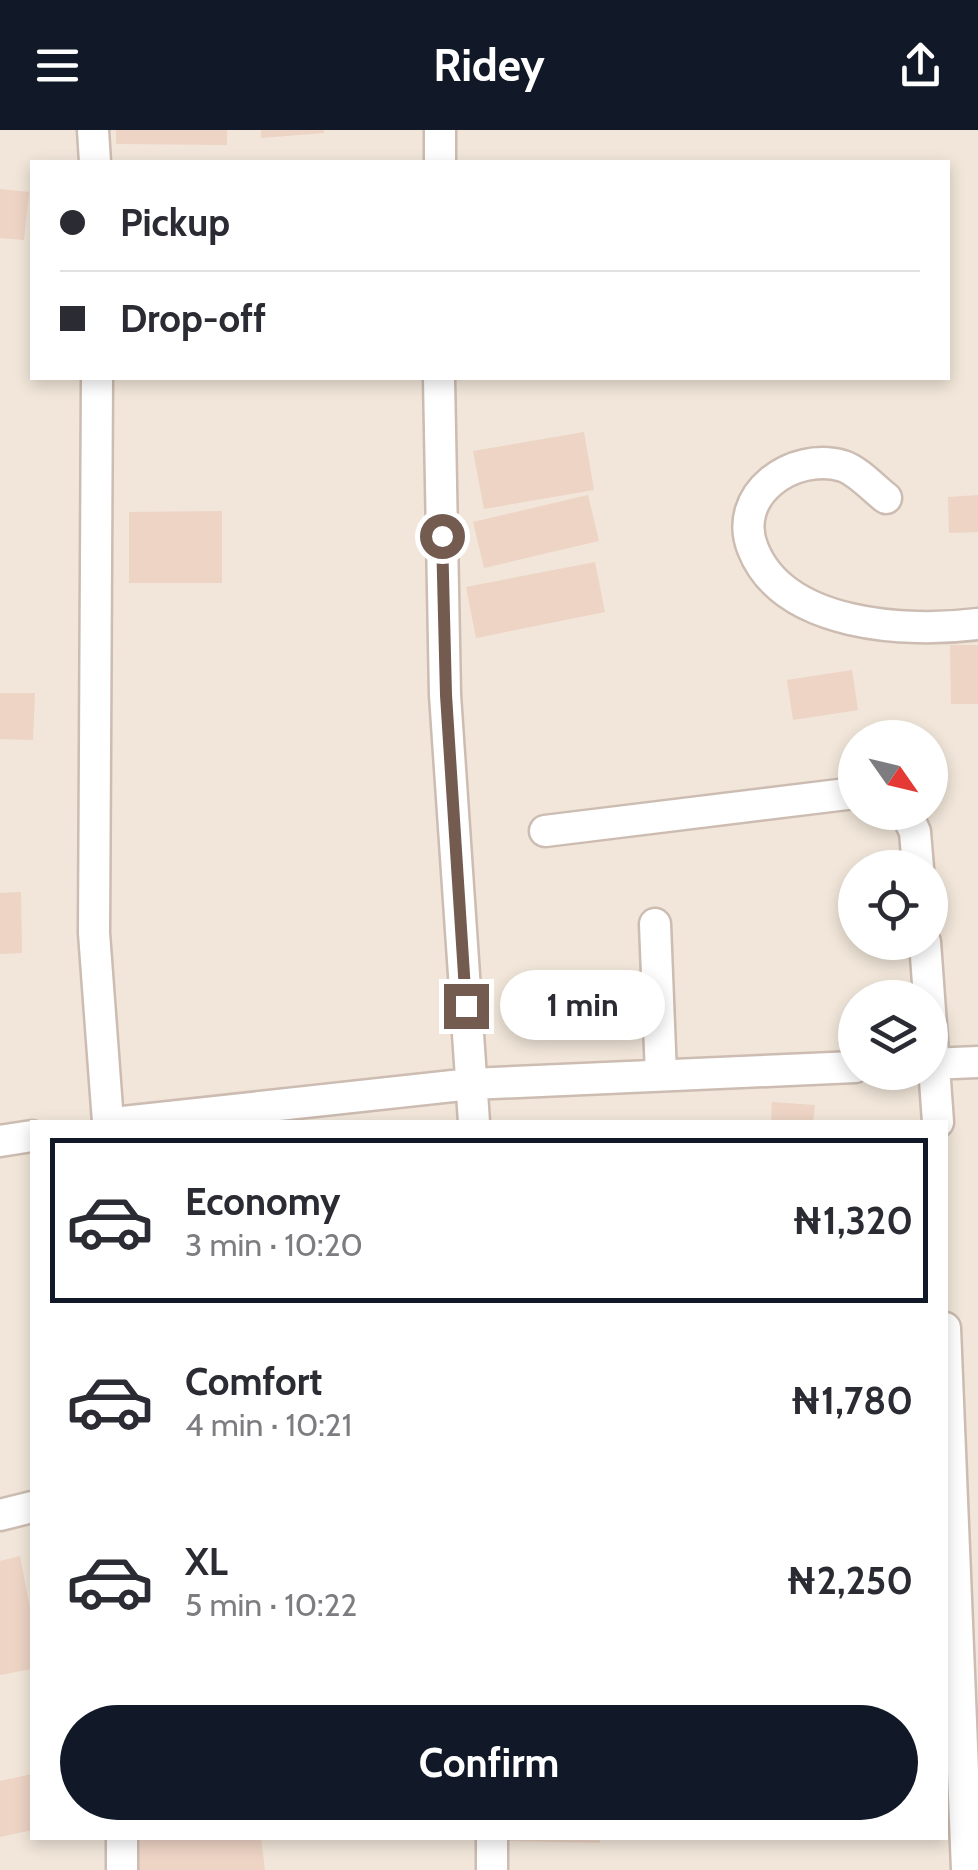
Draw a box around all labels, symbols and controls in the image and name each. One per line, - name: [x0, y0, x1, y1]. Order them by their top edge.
- icon: menu: [30, 38, 85, 93]
- text: Ridey: [433, 38, 545, 92]
- icon: share: [893, 38, 948, 93]
- text: Pickup: [120, 199, 230, 246]
- text: Drop-off: [120, 295, 266, 342]
- route start: [420, 514, 465, 559]
- north arrow: [838, 720, 948, 830]
- map controls: [838, 720, 948, 1090]
- button: locate: [838, 850, 948, 960]
- callout: 1 min: [501, 971, 666, 1041]
- button: layers: [838, 980, 948, 1090]
- route end: [444, 984, 489, 1029]
- text: 1 min: [546, 985, 619, 1024]
- icon: car: [65, 1176, 155, 1266]
- text: Economy: [185, 1178, 340, 1225]
- text: ₦1,320: [792, 1197, 913, 1244]
- text: 3 min · 10:20: [185, 1225, 363, 1264]
- icon: car: [65, 1356, 155, 1446]
- text: Comfort: [185, 1358, 322, 1405]
- text: ₦1,780: [790, 1377, 913, 1424]
- text: 4 min · 10:21: [185, 1405, 352, 1444]
- icon: car: [65, 1536, 155, 1626]
- text: XL: [185, 1538, 228, 1585]
- text: ₦2,250: [786, 1557, 913, 1604]
- text: 5 min · 10:22: [185, 1585, 357, 1624]
- button: Confirm: [60, 1705, 918, 1820]

